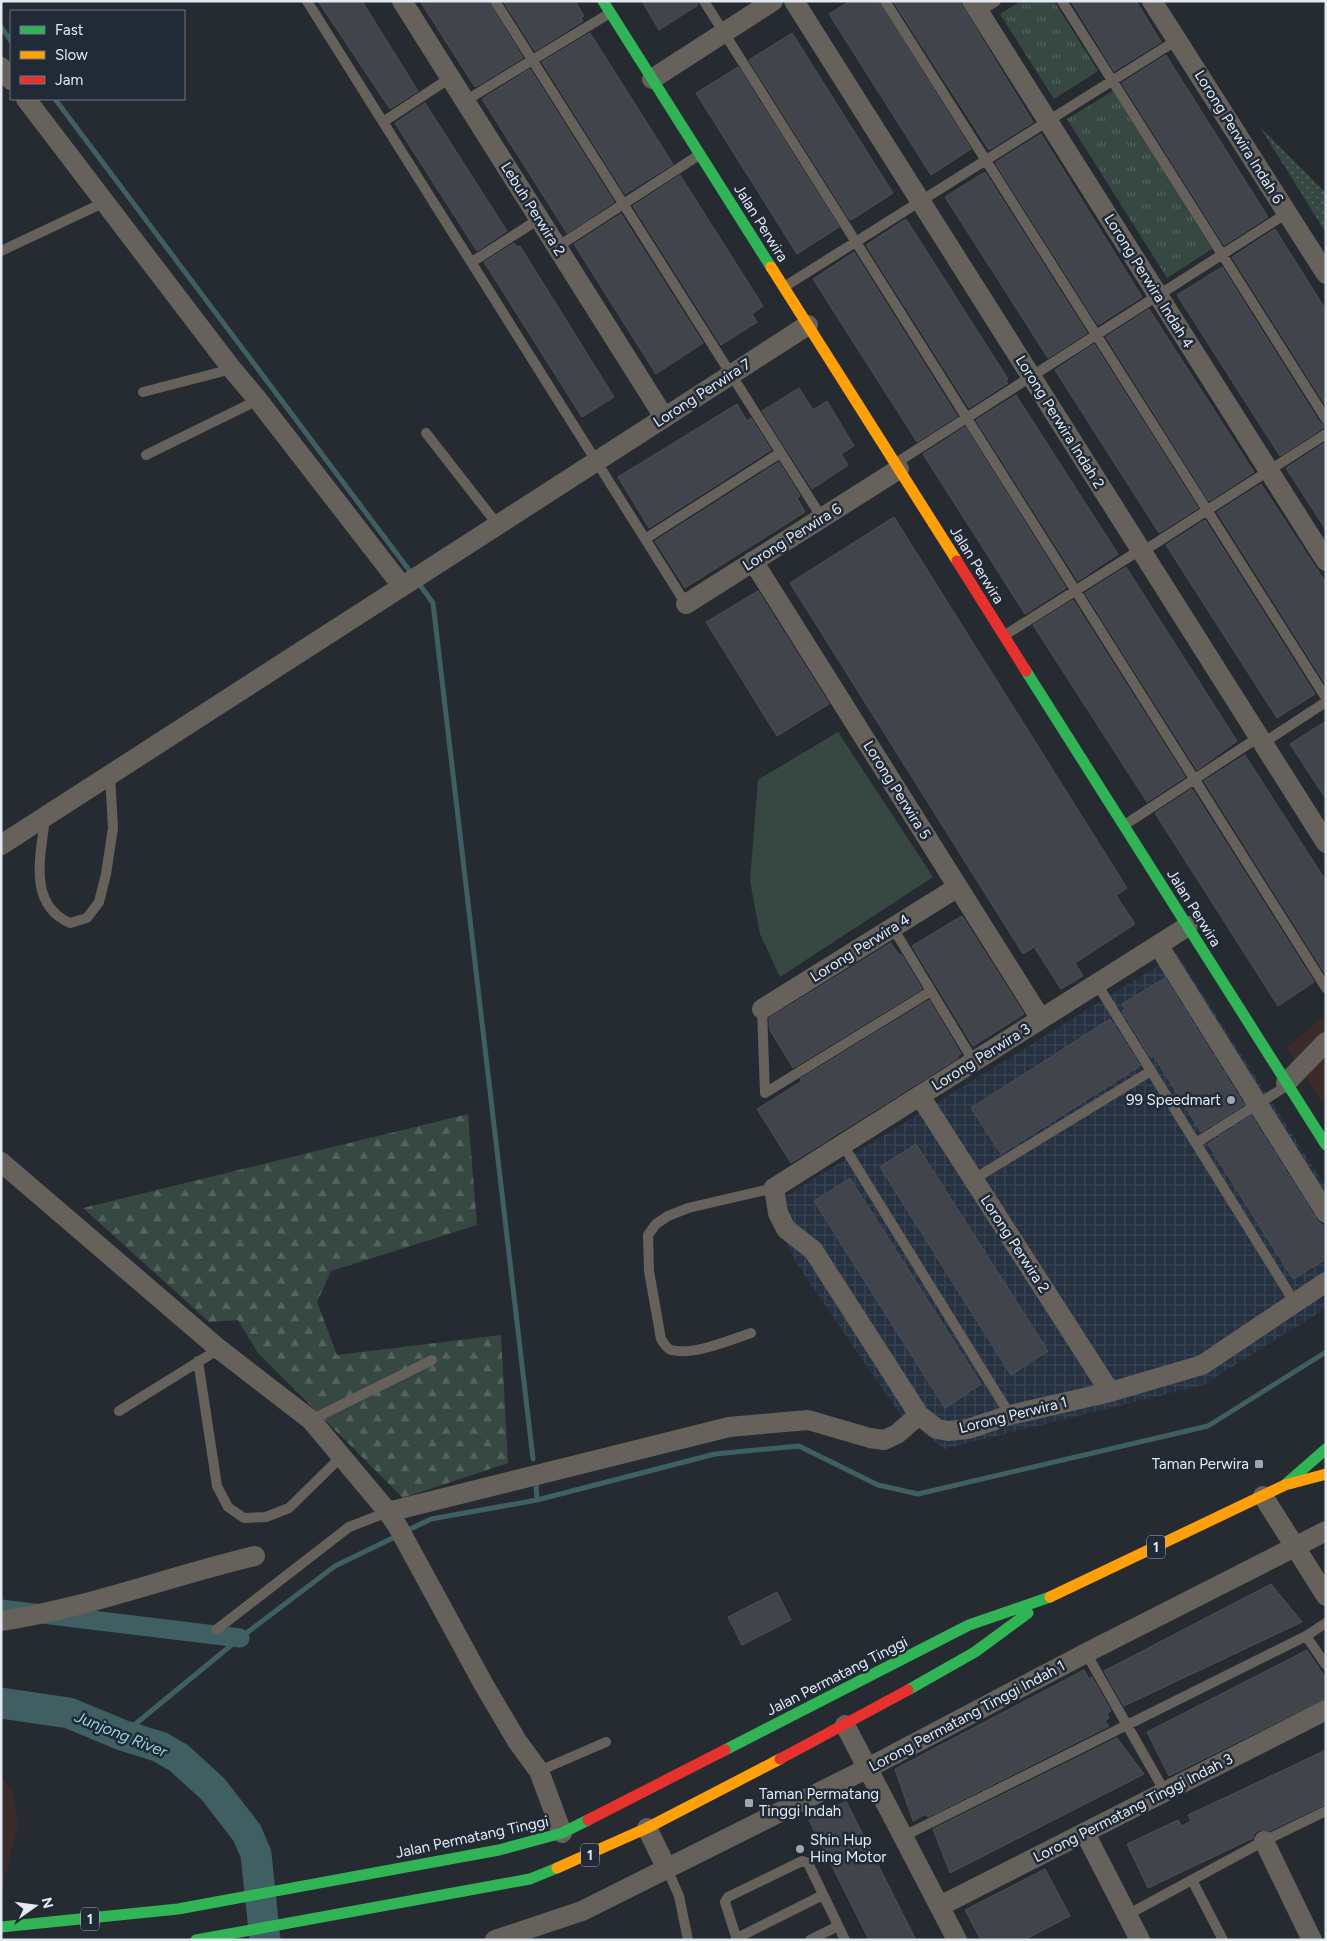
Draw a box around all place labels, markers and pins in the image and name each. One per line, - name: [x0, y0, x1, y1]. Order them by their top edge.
- place label: 99 Speedmart: [1126, 1091, 1221, 1109]
- marker: 99 Speedmart: [1225, 1094, 1237, 1106]
- place label: Taman Perwira: [1152, 1455, 1249, 1473]
- marker: Taman Perwira: [1253, 1458, 1265, 1470]
- place label: Taman Permatang Tinggi Indah: [759, 1785, 879, 1820]
- marker: Taman Permatang Tinggi Indah: [743, 1797, 755, 1809]
- place label: Shin Hup Hing Motor: [810, 1831, 886, 1866]
- marker: Shin Hup Hing Motor: [794, 1843, 806, 1855]

